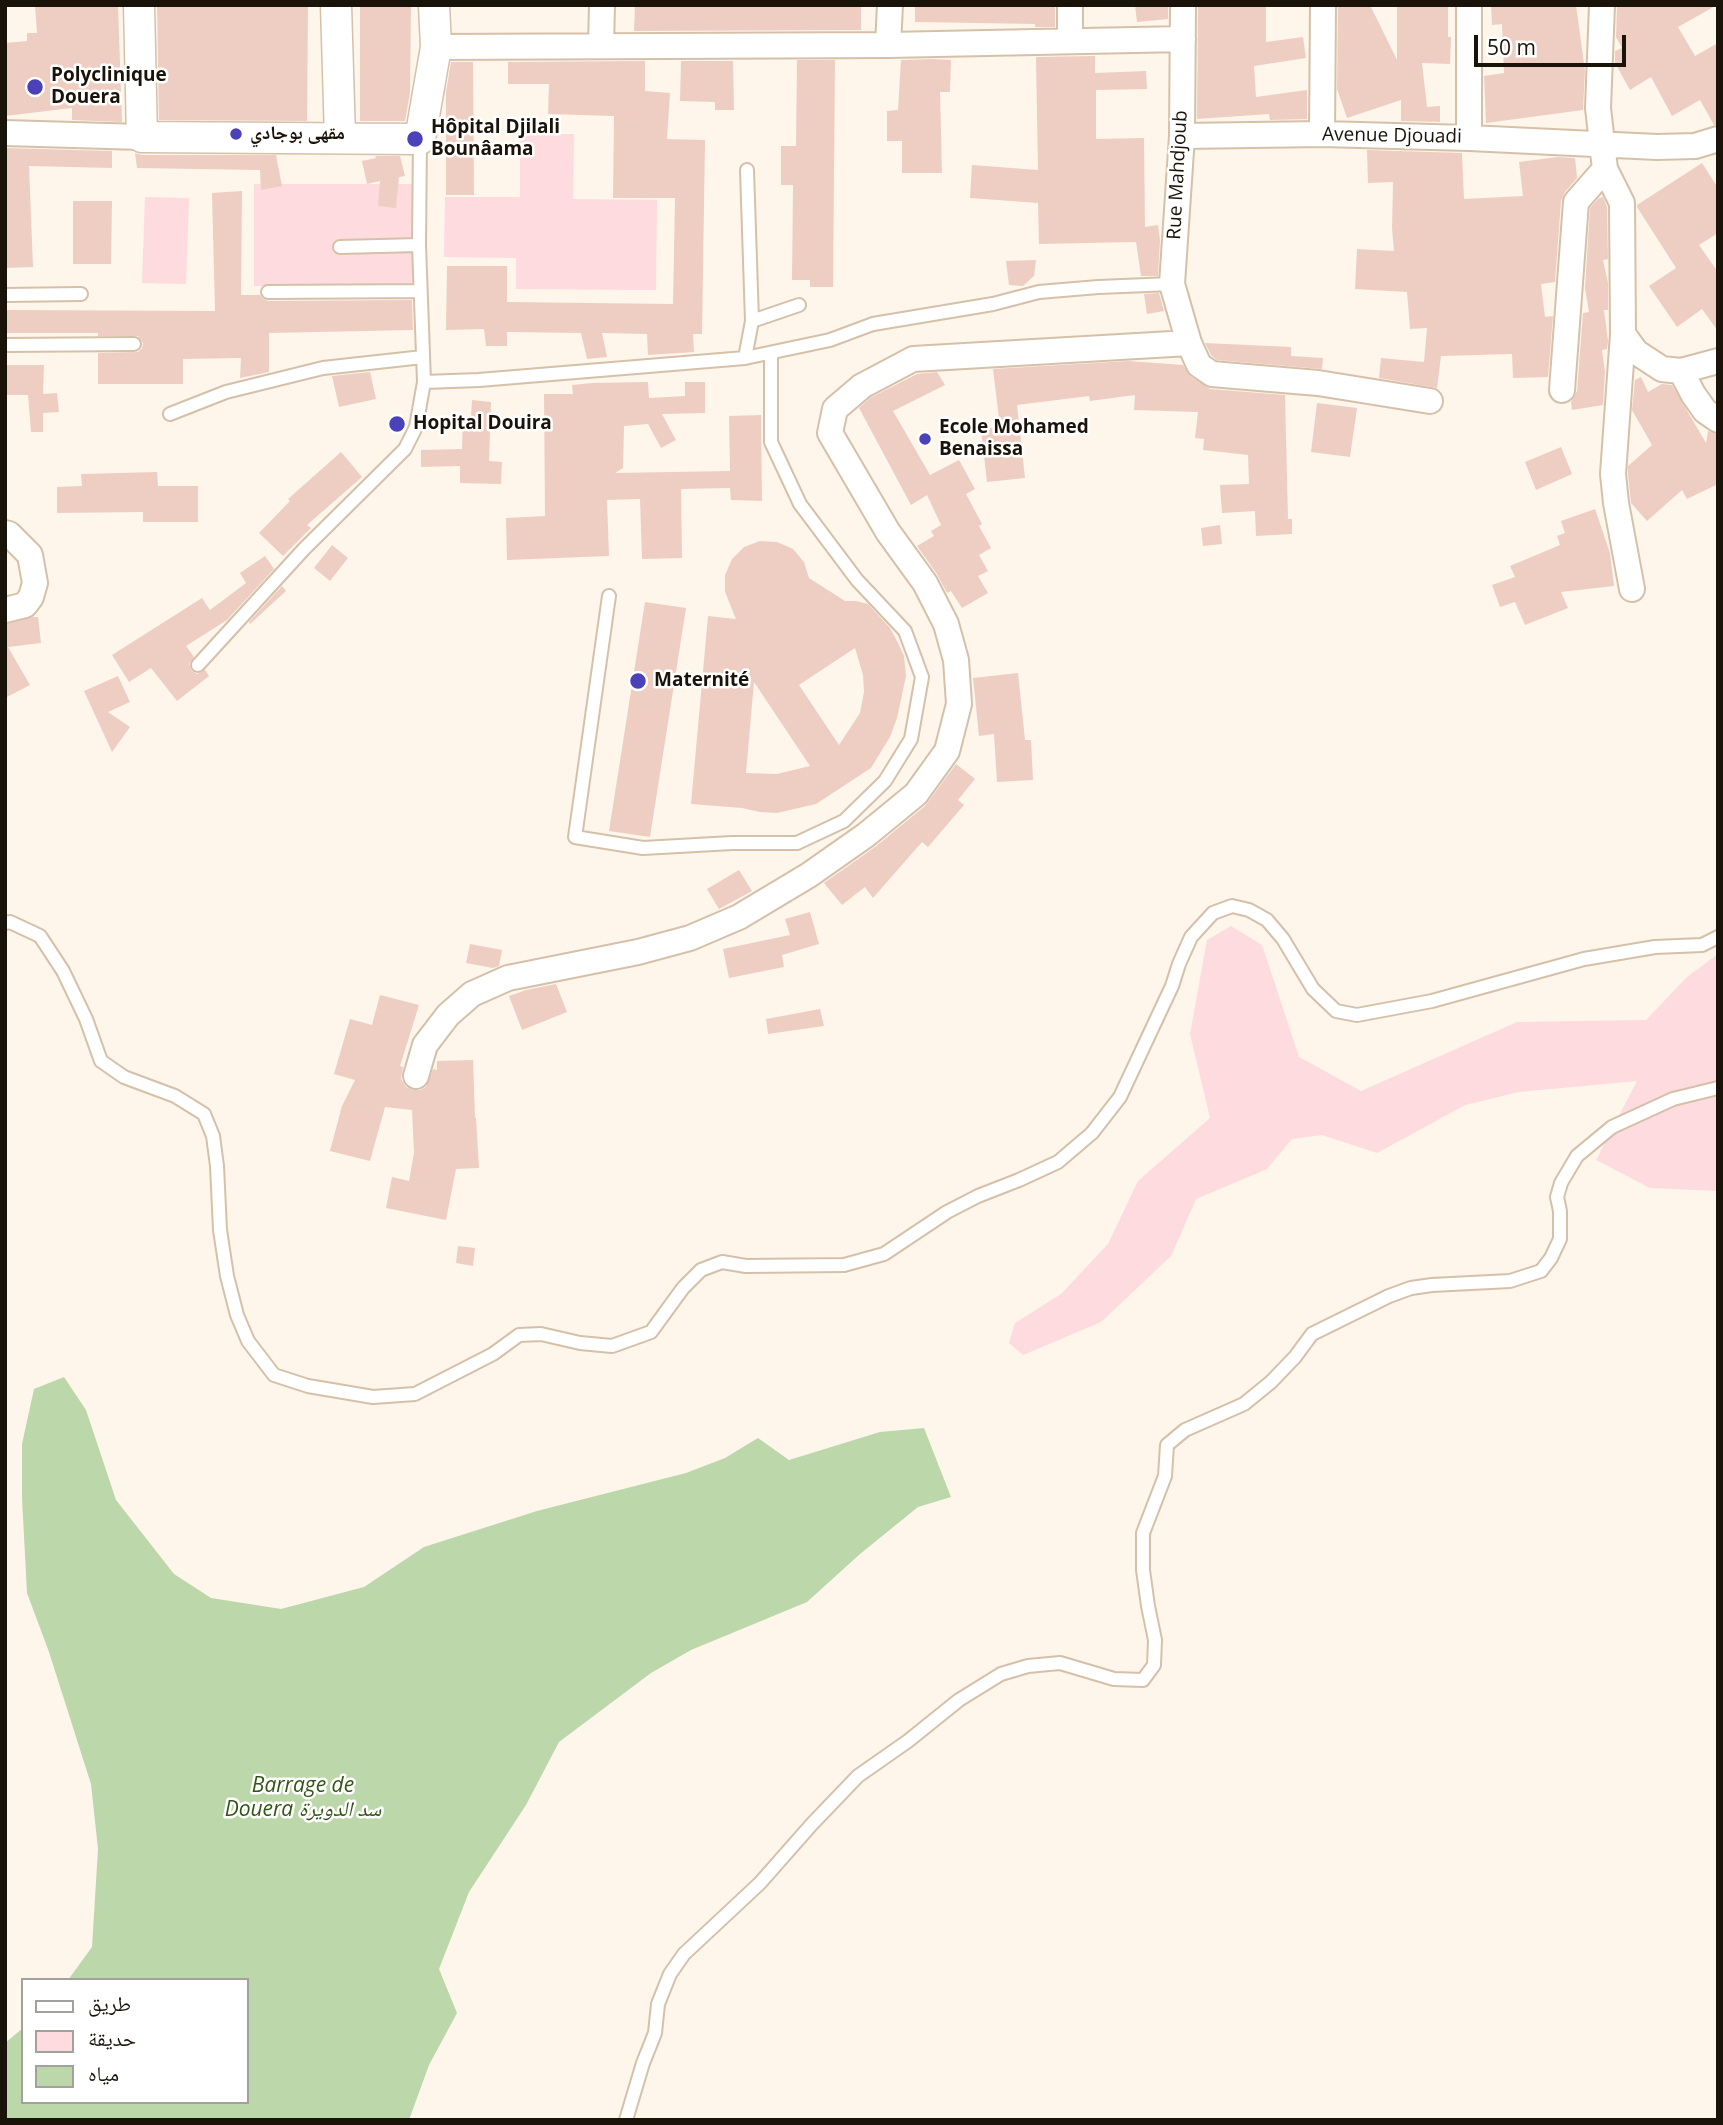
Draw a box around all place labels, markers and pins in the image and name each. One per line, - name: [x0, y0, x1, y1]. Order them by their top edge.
- place label: Polyclinique Douera: [51, 65, 167, 109]
- marker: Polyclinique Douera: [25, 77, 45, 97]
- place label: Hôpital Djilali Bounâama: [431, 117, 560, 161]
- place label: مقهى بوجادي: [250, 123, 345, 145]
- marker: مقهى بوجادي: [228, 126, 244, 142]
- marker: Hôpital Djilali Bounâama: [405, 129, 425, 149]
- place label: Hopital Douira: [413, 413, 552, 435]
- marker: Hopital Douira: [387, 414, 407, 434]
- place label: Ecole Mohamed Benaissa: [939, 417, 1089, 461]
- marker: Ecole Mohamed Benaissa: [917, 431, 933, 447]
- place label: Maternité: [654, 670, 749, 692]
- marker: Maternité: [628, 671, 648, 691]

